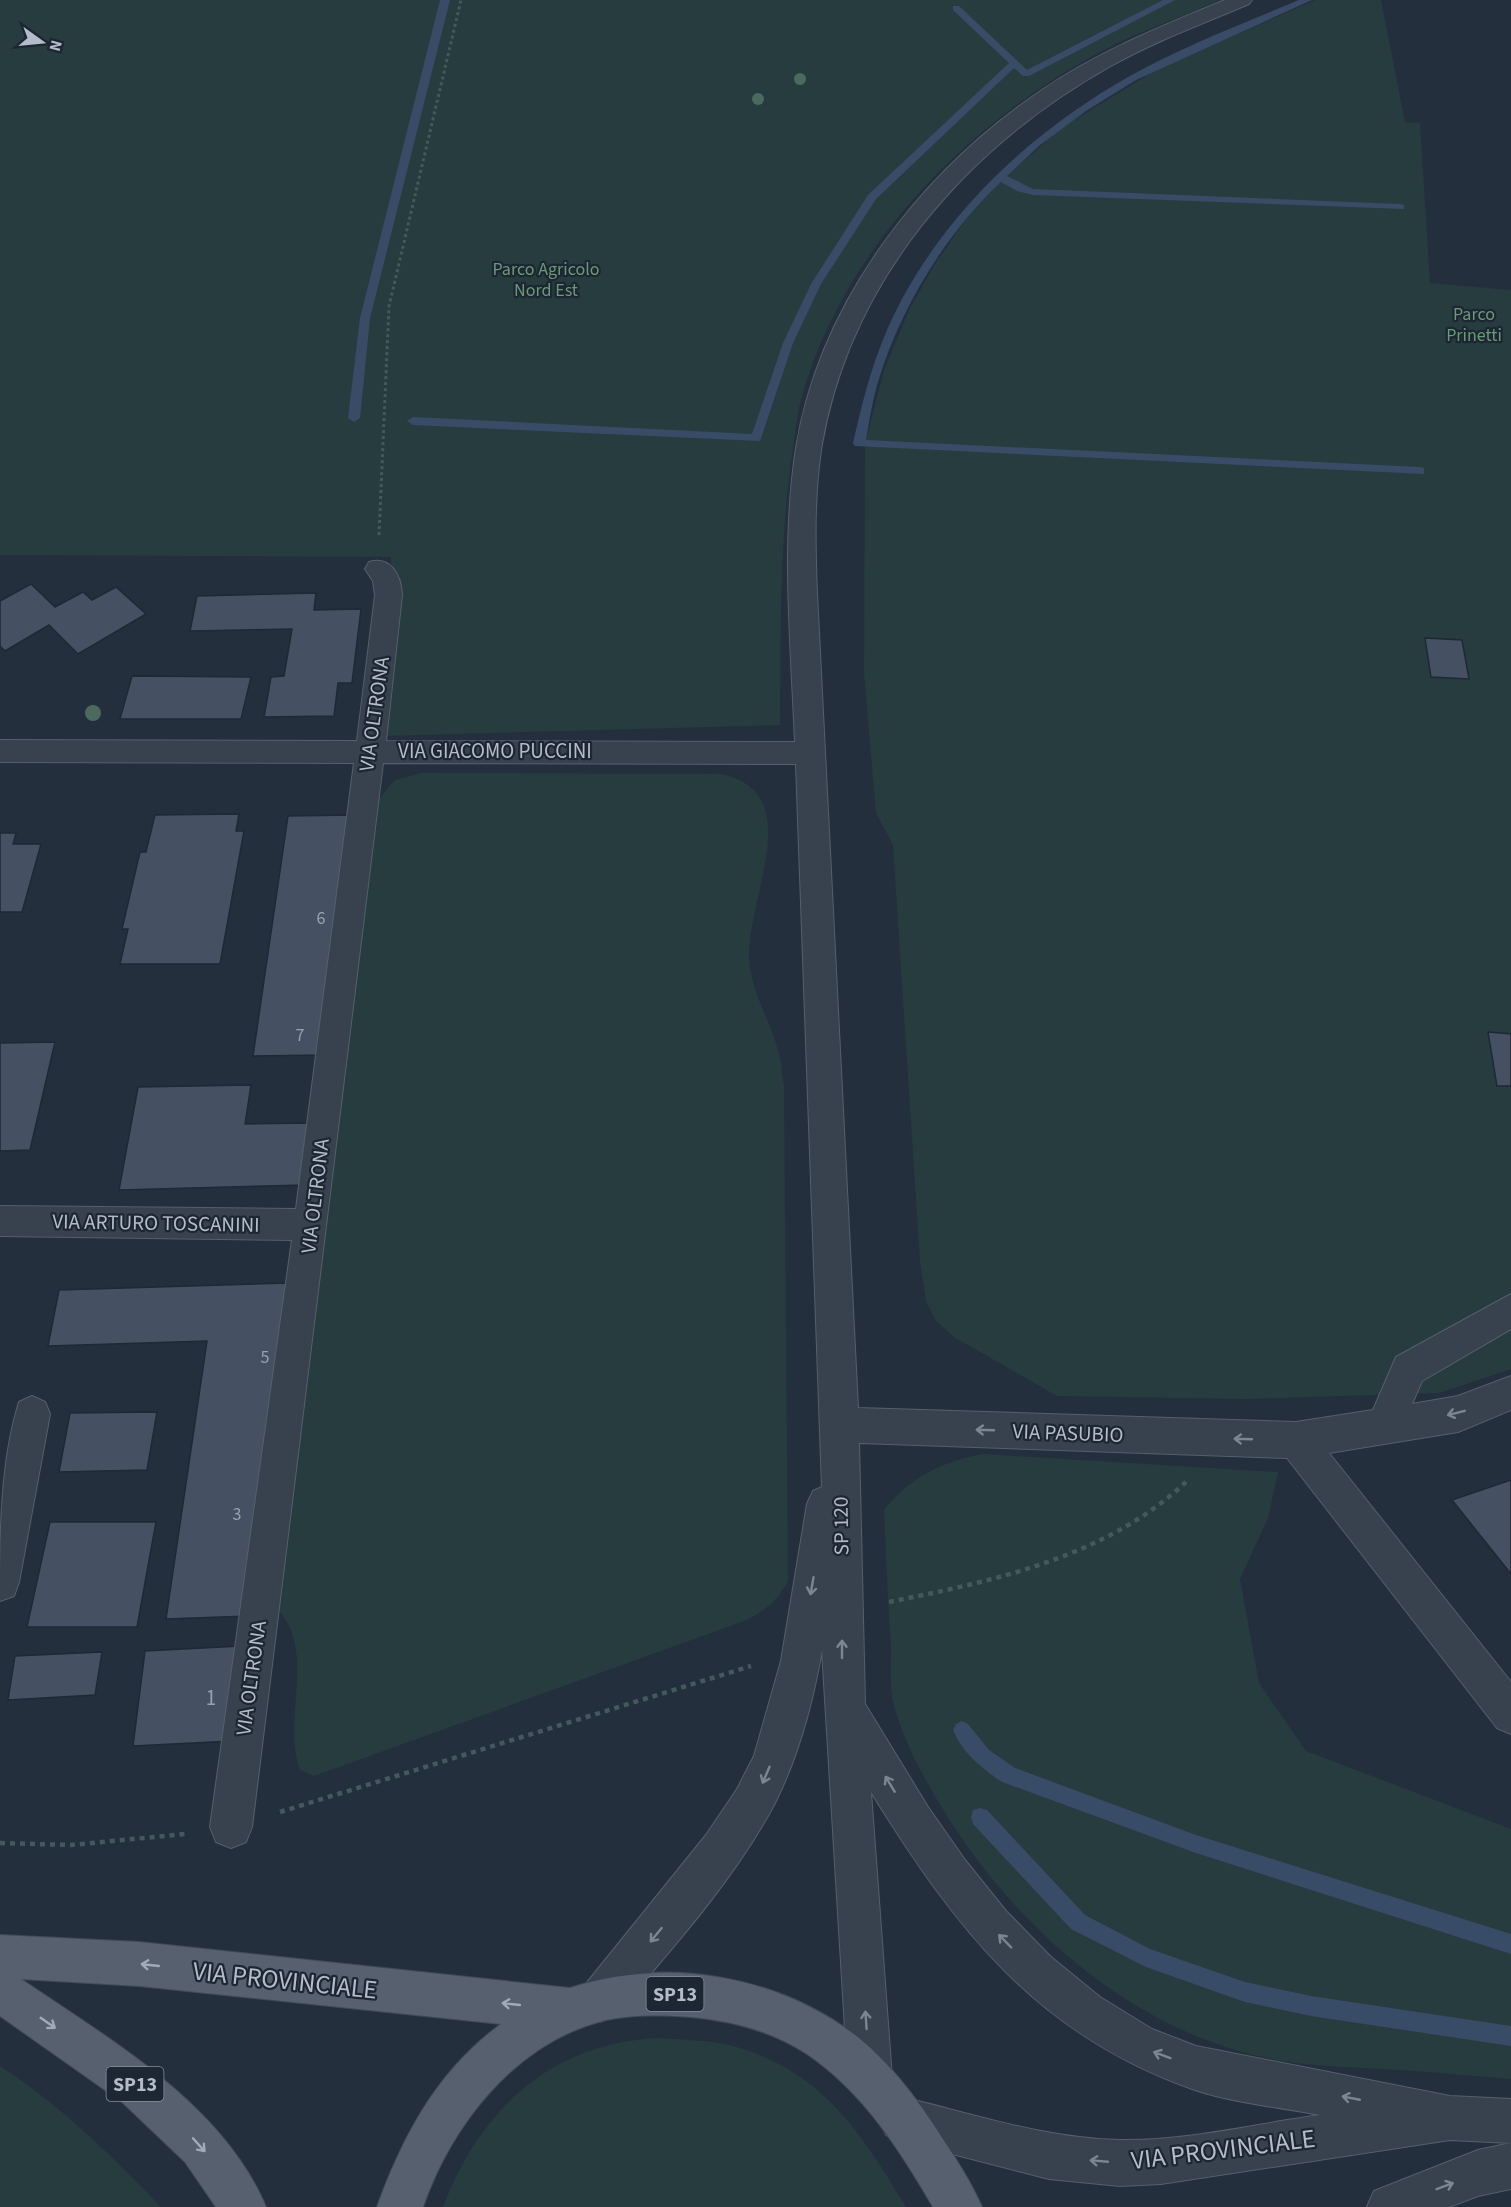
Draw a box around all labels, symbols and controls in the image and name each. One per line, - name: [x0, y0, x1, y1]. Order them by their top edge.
- north arrow: [12, 12, 72, 72]
- text: N: [44, 38, 68, 54]
- park label: Parco Agricolo Nord Est: [492, 257, 600, 303]
- park label: Parco Prinetti: [1446, 302, 1502, 348]
- street label: VIA OLTRONA: [351, 654, 397, 773]
- street label: VIA GIACOMO PUCCINI: [398, 736, 592, 766]
- house number: 6: [317, 906, 326, 931]
- house number: 7: [296, 1023, 305, 1048]
- street label: VIA OLTRONA: [293, 1136, 337, 1255]
- street label: VIA ARTURO TOSCANINI: [52, 1206, 260, 1240]
- house number: 5: [261, 1345, 270, 1370]
- one-way arrow: [1447, 1408, 1466, 1419]
- street label: VIA PASUBIO: [1012, 1416, 1124, 1450]
- one-way arrow: [975, 1425, 995, 1436]
- one-way arrow: [1233, 1433, 1253, 1444]
- street label: SP 120: [825, 1496, 857, 1556]
- house number: 3: [233, 1502, 242, 1527]
- one-way arrow: [806, 1576, 817, 1595]
- street label: VIA OLTRONA: [228, 1618, 274, 1737]
- one-way arrow: [836, 1639, 848, 1659]
- house number: 1: [206, 1683, 216, 1713]
- one-way arrow: [760, 1765, 771, 1784]
- one-way arrow: [883, 1776, 895, 1793]
- one-way arrow: [649, 1927, 662, 1943]
- one-way arrow: [998, 1934, 1012, 1949]
- street label: VIA PROVINCIALE: [191, 1952, 379, 2009]
- one-way arrow: [140, 1959, 160, 1970]
- road number: SP13: [646, 1977, 704, 2011]
- one-way arrow: [501, 1998, 521, 2009]
- one-way arrow: [861, 2010, 872, 2030]
- one-way arrow: [39, 2017, 56, 2029]
- one-way arrow: [1153, 2049, 1172, 2060]
- road number: SP13: [106, 2067, 164, 2101]
- one-way arrow: [1342, 2092, 1362, 2103]
- street label: VIA PROVINCIALE: [1129, 2120, 1317, 2179]
- one-way arrow: [192, 2137, 206, 2152]
- one-way arrow: [1089, 2155, 1109, 2166]
- one-way arrow: [1435, 2180, 1454, 2191]

